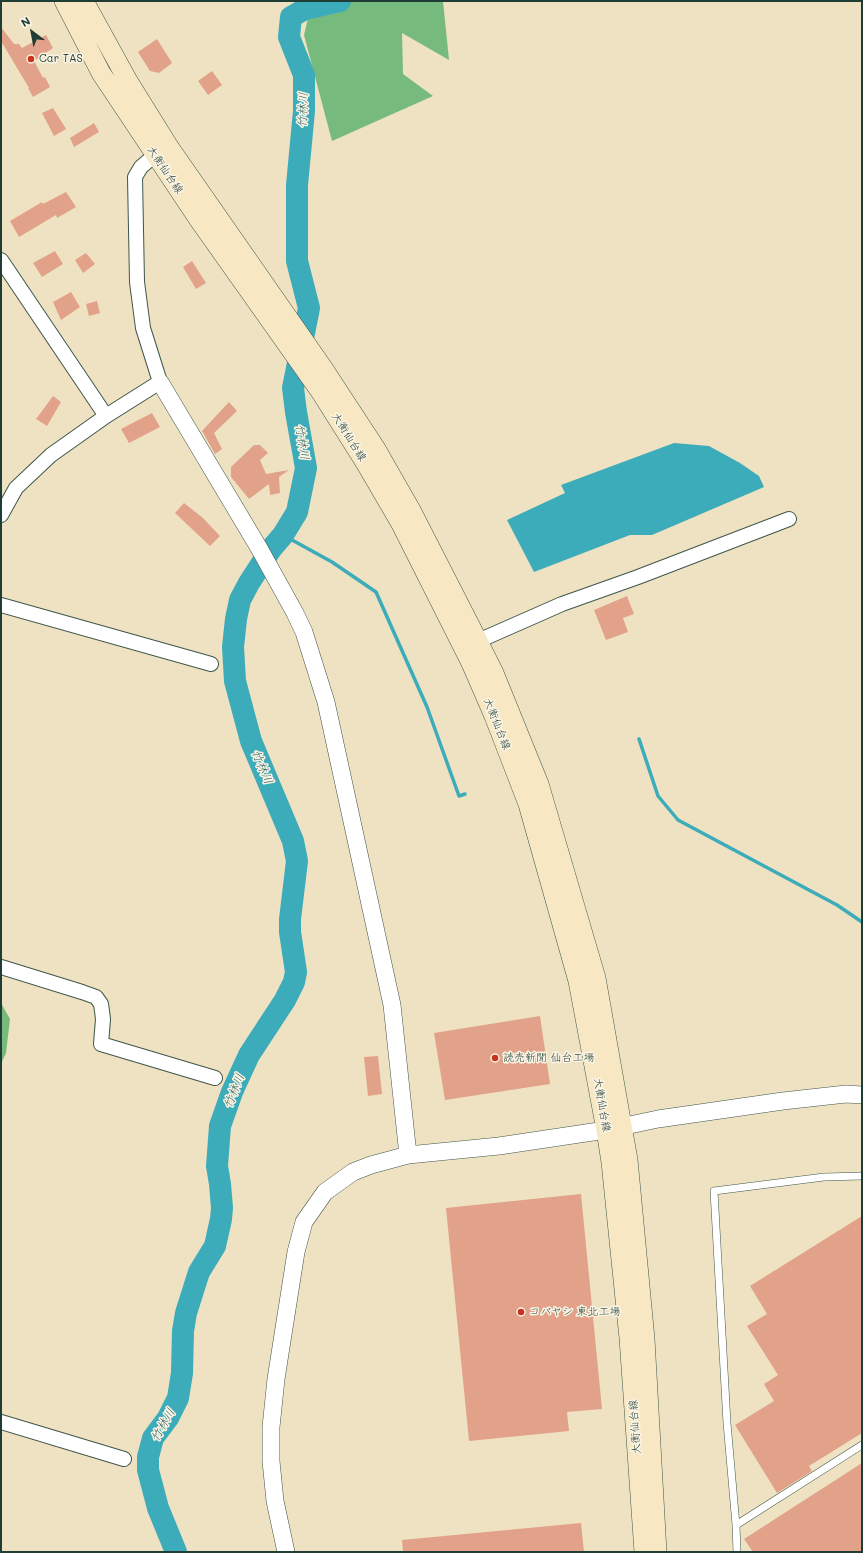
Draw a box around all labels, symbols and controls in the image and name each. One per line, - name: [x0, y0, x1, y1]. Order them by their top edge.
- north arrow: [12, 12, 52, 52]
- text: N: [18, 13, 33, 30]
- place label: Car TAS: [39, 52, 83, 66]
- marker: Car TAS: [26, 54, 36, 64]
- water label: 竹林川: [295, 92, 311, 128]
- street label: 大衡仙台線: [144, 144, 186, 196]
- street label: 大衡仙台線: [329, 410, 369, 464]
- water label: 竹林川: [292, 423, 312, 461]
- street label: 大衡仙台線: [481, 696, 513, 752]
- water label: 竹林川: [248, 748, 276, 786]
- place label: 読売新聞 仙台工場: [503, 1051, 595, 1065]
- marker: 読売新聞 仙台工場: [490, 1053, 500, 1063]
- water label: 竹林川: [221, 1072, 247, 1110]
- street label: 大衡仙台線: [591, 1077, 613, 1133]
- place label: コバヤシ 東北工場: [529, 1305, 621, 1319]
- marker: コバヤシ 東北工場: [516, 1307, 526, 1317]
- street label: 大衡仙台線: [626, 1399, 644, 1455]
- water label: 竹林川: [148, 1406, 178, 1444]

